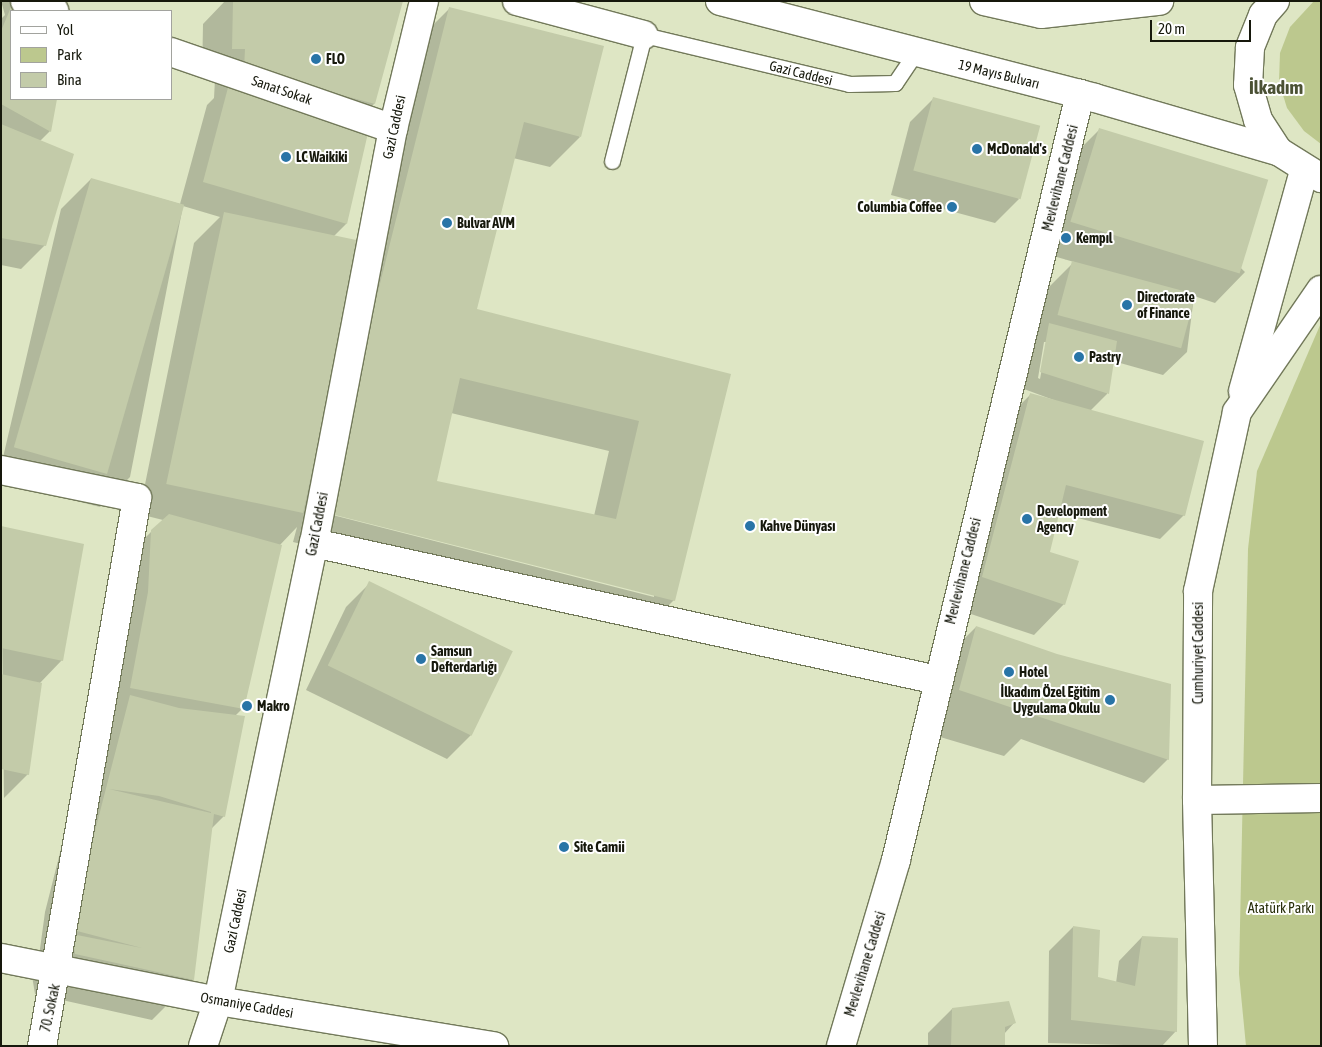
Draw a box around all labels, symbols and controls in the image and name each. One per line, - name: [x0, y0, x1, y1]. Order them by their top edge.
- legend: [10, 10, 172, 100]
- scale bar: [1152, 10, 1253, 42]
- text: 20 m: [1158, 20, 1185, 37]
- text: Yol: [57, 21, 74, 38]
- text: Park: [57, 46, 82, 63]
- place label: FLO: [326, 51, 345, 67]
- marker: FLO: [310, 53, 322, 65]
- street label: 19 Mayıs Bulvarı: [957, 56, 1041, 92]
- street label: Gazi Caddesi: [768, 57, 834, 89]
- text: Bina: [57, 71, 82, 88]
- street label: Sanat Sokak: [250, 72, 314, 108]
- district label: İlkadım: [1249, 77, 1303, 99]
- street label: Gazi Caddesi: [379, 94, 409, 160]
- street label: Mevlevihane Caddesi: [1039, 123, 1081, 233]
- place label: McDonald's: [987, 141, 1047, 157]
- marker: McDonald's: [971, 143, 983, 155]
- place label: LC Waikiki: [296, 149, 347, 165]
- marker: LC Waikiki: [280, 151, 292, 163]
- place label: Columbia Coffee: [857, 199, 942, 215]
- marker: Columbia Coffee: [946, 201, 958, 213]
- place label: Bulvar AVM: [457, 215, 515, 231]
- marker: Bulvar AVM: [441, 217, 453, 229]
- place label: Kempıl: [1076, 230, 1113, 246]
- marker: Kempıl: [1060, 232, 1072, 244]
- place label: Directorate of Finance: [1137, 289, 1195, 322]
- marker: Directorate of Finance: [1121, 299, 1133, 311]
- place label: Pastry: [1089, 349, 1121, 365]
- marker: Pastry: [1073, 351, 1085, 363]
- street label: Gazi Caddesi: [303, 491, 331, 557]
- place label: Development Agency: [1037, 503, 1107, 536]
- marker: Development Agency: [1021, 513, 1033, 525]
- street label: Mevlevihane Caddesi: [942, 516, 984, 626]
- place label: Kahve Dünyası: [760, 518, 835, 534]
- marker: Kahve Dünyası: [744, 520, 756, 532]
- street label: Cumhuriyet Caddesi: [1190, 602, 1206, 704]
- place label: Samsun Defterdarlığı: [431, 643, 497, 676]
- marker: Samsun Defterdarlığı: [415, 653, 427, 665]
- place label: Hotel: [1019, 664, 1048, 680]
- marker: Hotel: [1003, 666, 1015, 678]
- place label: İlkadım Özel Eğitim Uygulama Okulu: [1001, 684, 1100, 716]
- marker: İlkadım Özel Eğitim Uygulama Okulu: [1104, 694, 1116, 706]
- place label: Makro: [257, 698, 290, 714]
- marker: Makro: [241, 700, 253, 712]
- place label: Site Camii: [574, 839, 625, 855]
- marker: Site Camii: [558, 841, 570, 853]
- street label: Gazi Caddesi: [220, 888, 250, 954]
- park label: Atatürk Parkı: [1248, 900, 1314, 916]
- street label: Mevlevihane Caddesi: [841, 909, 889, 1019]
- street label: 70. Sokak: [37, 982, 63, 1034]
- street label: Osmaniye Caddesi: [199, 989, 295, 1021]

